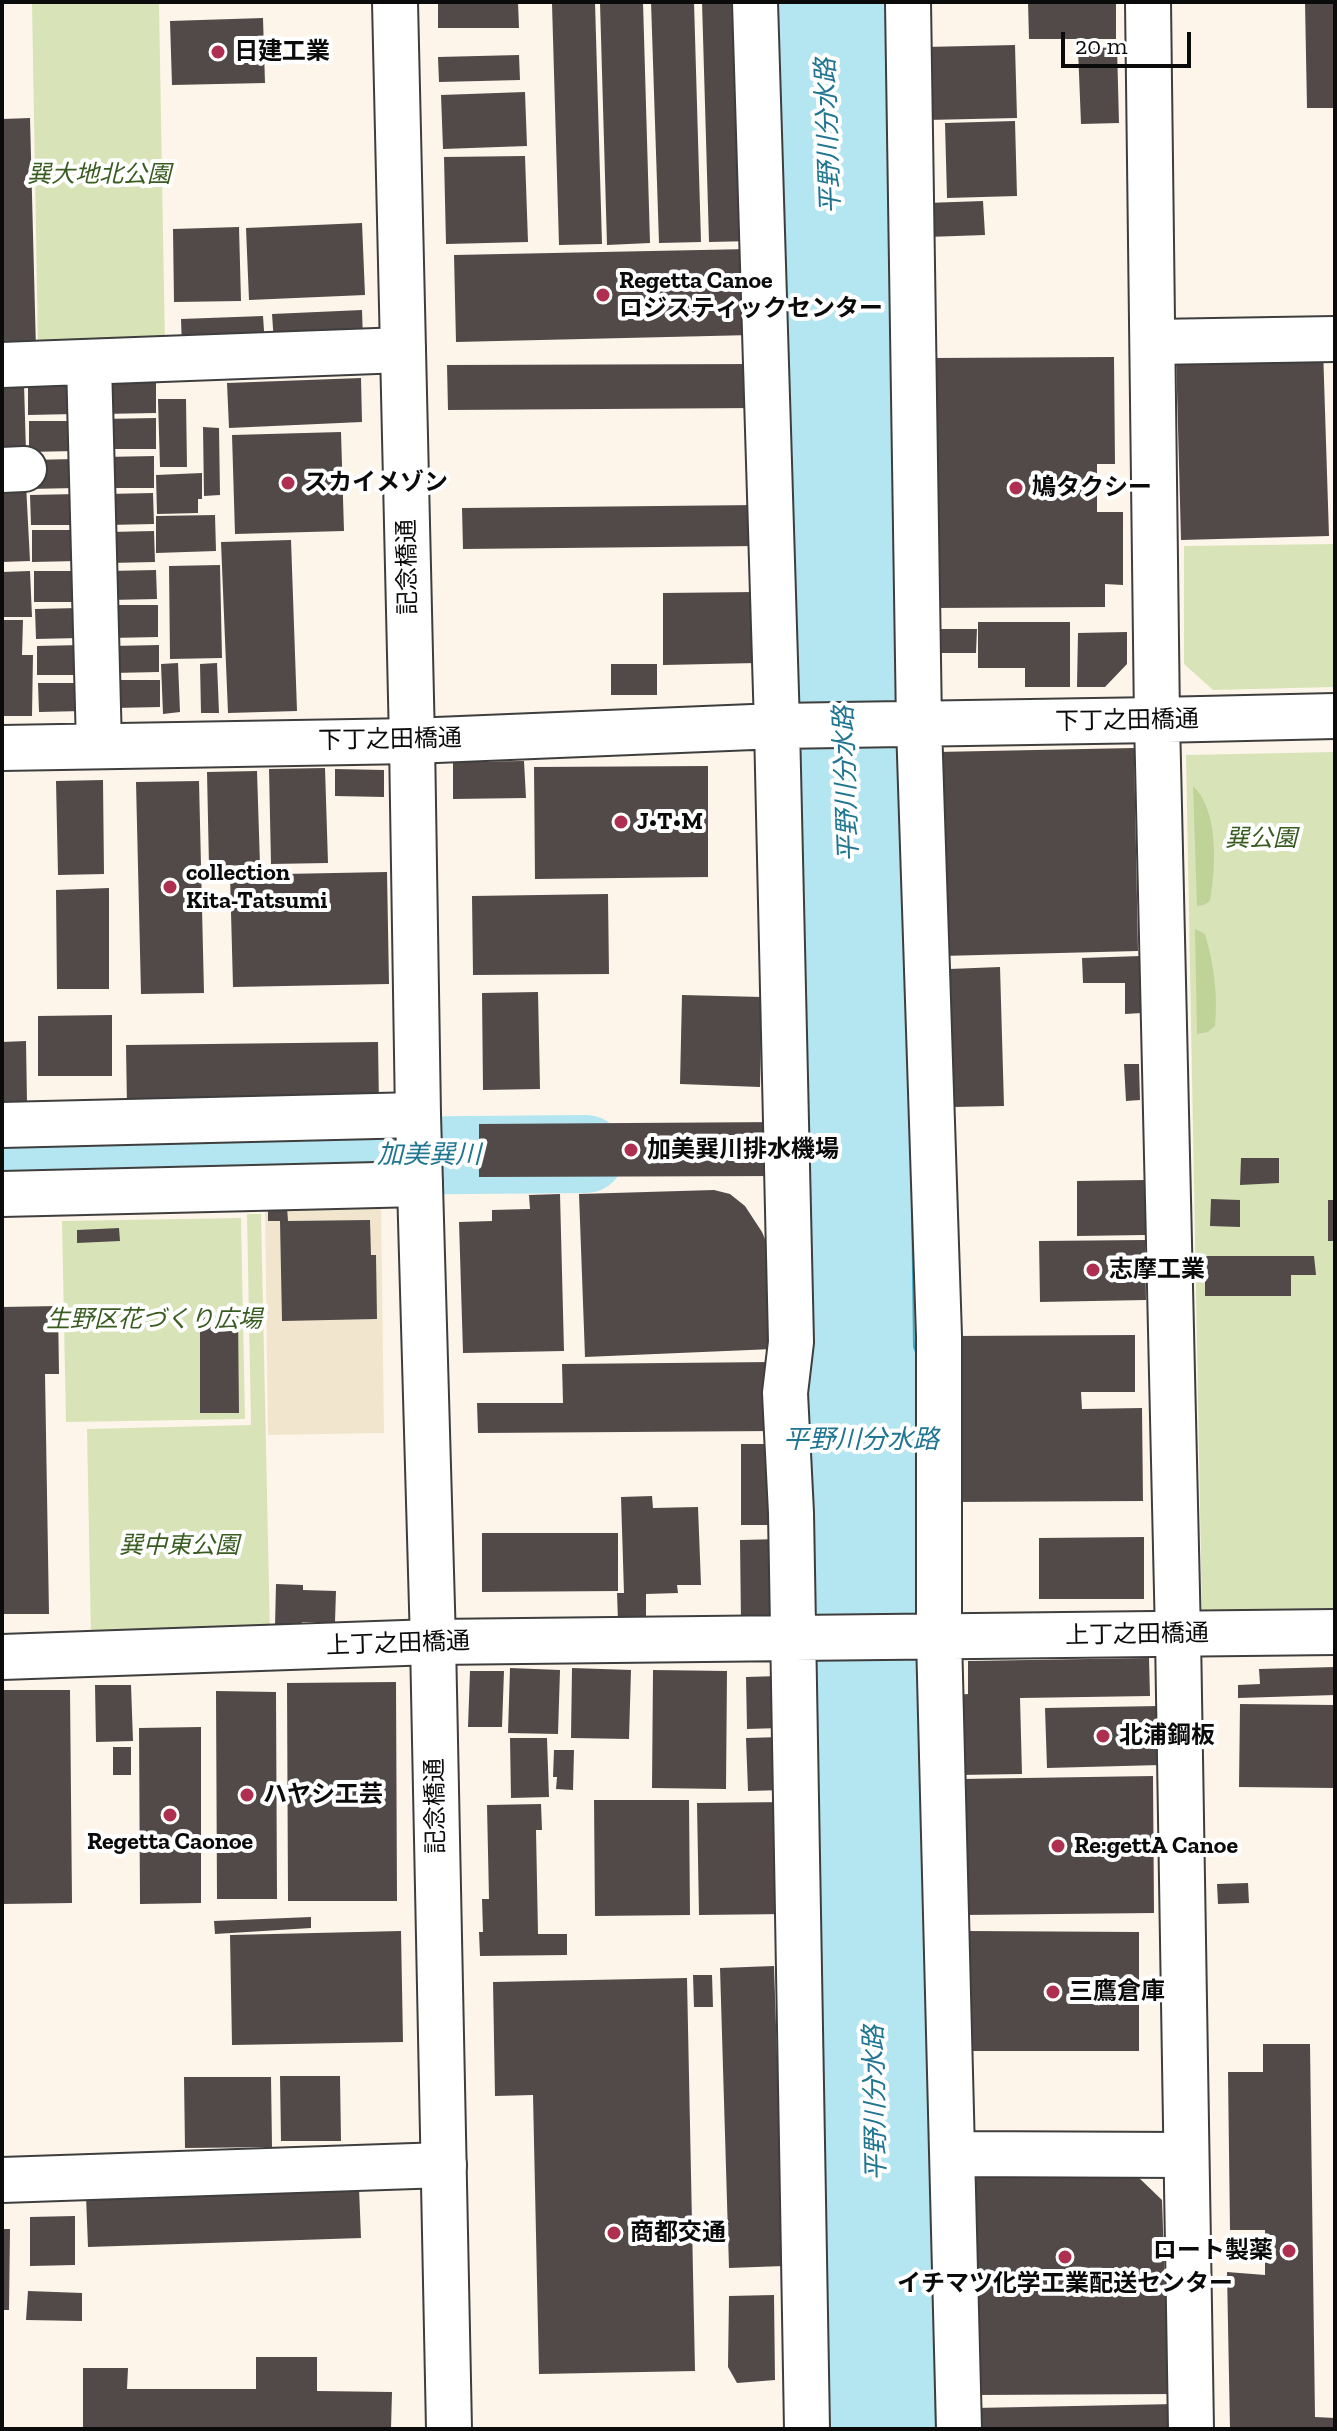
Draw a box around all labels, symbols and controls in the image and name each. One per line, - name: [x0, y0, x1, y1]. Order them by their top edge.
- scale bar: [1065, 16, 1195, 66]
- text: 20 m: [1075, 31, 1127, 60]
- place label: 日建工業: [234, 38, 330, 66]
- marker: 日建工業: [209, 43, 227, 61]
- water label: 平野川分水路: [811, 58, 847, 214]
- park label: 巽大地北公園: [27, 161, 171, 189]
- place label: Regetta Canoe ロジスティックセンター: [619, 267, 883, 323]
- marker: Regetta Canoe ロジスティックセンター: [594, 286, 612, 304]
- place label: スカイメゾン: [304, 469, 448, 497]
- marker: スカイメゾン: [279, 474, 297, 492]
- place label: 鳩タクシー: [1032, 474, 1152, 502]
- marker: 鳩タクシー: [1007, 479, 1025, 497]
- street label: 記念橋通: [393, 519, 423, 615]
- street label: 下丁之田橋通: [1055, 705, 1199, 737]
- water label: 平野川分水路: [829, 706, 865, 862]
- street label: 下丁之田橋通: [318, 724, 462, 756]
- place label: J•T•M: [637, 808, 703, 836]
- marker: J•T•M: [612, 813, 630, 831]
- park label: 巽公園: [1225, 825, 1297, 853]
- place label: collection Kita-Tatsumi: [186, 859, 327, 915]
- marker: collection Kita-Tatsumi: [161, 878, 179, 896]
- place label: 加美巽川排水機場: [647, 1136, 839, 1164]
- water label: 加美巽川: [377, 1140, 481, 1172]
- marker: 加美巽川排水機場: [622, 1141, 640, 1159]
- place label: 志摩工業: [1109, 1256, 1205, 1284]
- marker: 志摩工業: [1084, 1261, 1102, 1279]
- park label: 生野区花づくり広場: [46, 1306, 262, 1334]
- water label: 平野川分水路: [783, 1425, 939, 1457]
- park label: 巽中東公園: [119, 1532, 239, 1560]
- street label: 上丁之田橋通: [1065, 1619, 1209, 1651]
- street label: 上丁之田橋通: [326, 1627, 470, 1661]
- place label: 北浦鋼板: [1119, 1722, 1215, 1750]
- marker: 北浦鋼板: [1094, 1727, 1112, 1745]
- street label: 記念橋通: [421, 1758, 451, 1854]
- place label: ハヤシ工芸: [263, 1781, 383, 1809]
- marker: ハヤシ工芸: [238, 1786, 256, 1804]
- marker: Regetta Caonoe: [161, 1806, 179, 1824]
- place label: Regetta Caonoe: [87, 1828, 253, 1856]
- place label: Re:gettA Canoe: [1074, 1832, 1238, 1860]
- marker: Re:gettA Canoe: [1049, 1837, 1067, 1855]
- place label: 三鷹倉庫: [1069, 1978, 1165, 2006]
- marker: 三鷹倉庫: [1044, 1983, 1062, 2001]
- water label: 平野川分水路: [859, 2025, 893, 2181]
- place label: 商都交通: [630, 2219, 726, 2247]
- marker: 商都交通: [605, 2224, 623, 2242]
- place label: ロート製薬: [1153, 2237, 1273, 2265]
- marker: ロート製薬: [1280, 2242, 1298, 2260]
- marker: イチマツ化学工業配送センター: [1056, 2248, 1074, 2266]
- place label: イチマツ化学工業配送センター: [897, 2270, 1233, 2298]

